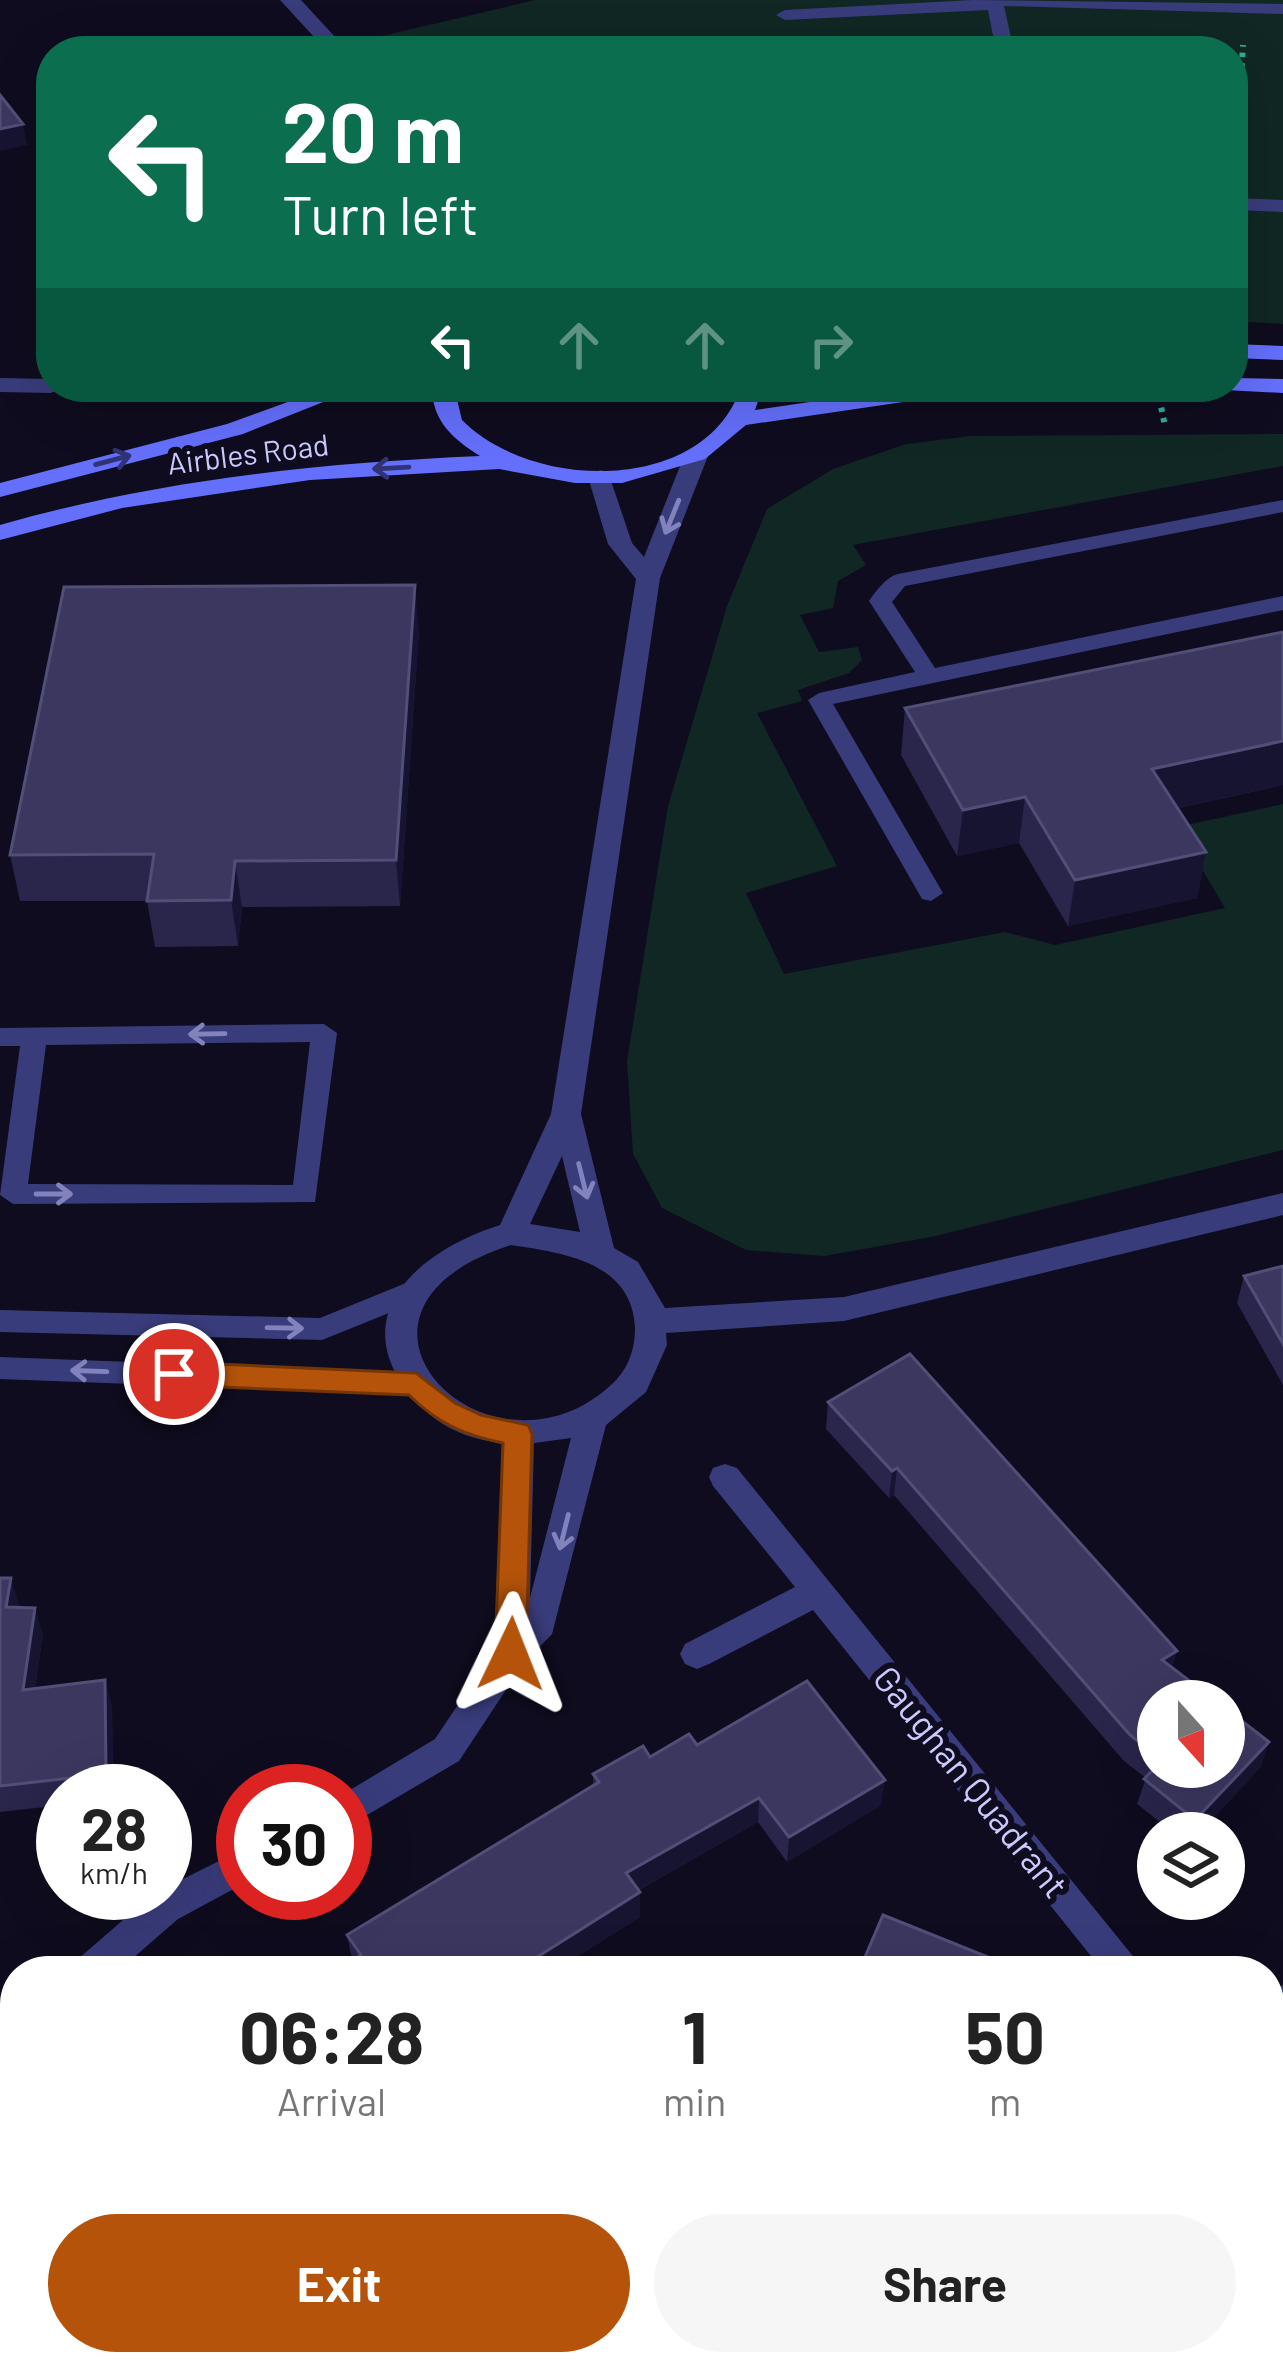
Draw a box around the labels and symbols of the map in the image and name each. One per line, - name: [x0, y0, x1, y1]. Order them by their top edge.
- street label: Airbles Road: [165, 425, 331, 481]
- one-way arrow: [94, 448, 132, 470]
- one-way arrow: [372, 457, 411, 480]
- one-way arrow: [660, 498, 681, 535]
- one-way arrow: [188, 1023, 227, 1045]
- one-way arrow: [573, 1161, 595, 1199]
- one-way arrow: [34, 1183, 73, 1205]
- one-way arrow: [265, 1316, 304, 1339]
- pin: [123, 1323, 225, 1425]
- one-way arrow: [70, 1359, 109, 1382]
- one-way arrow: [552, 1512, 574, 1550]
- position arrow: [448, 1591, 574, 1717]
- street label: Gaughan Quadrant: [866, 1657, 1078, 1905]
- north arrow: [1137, 1680, 1245, 1788]
- speed limit sign: 30: [216, 1764, 372, 1920]

